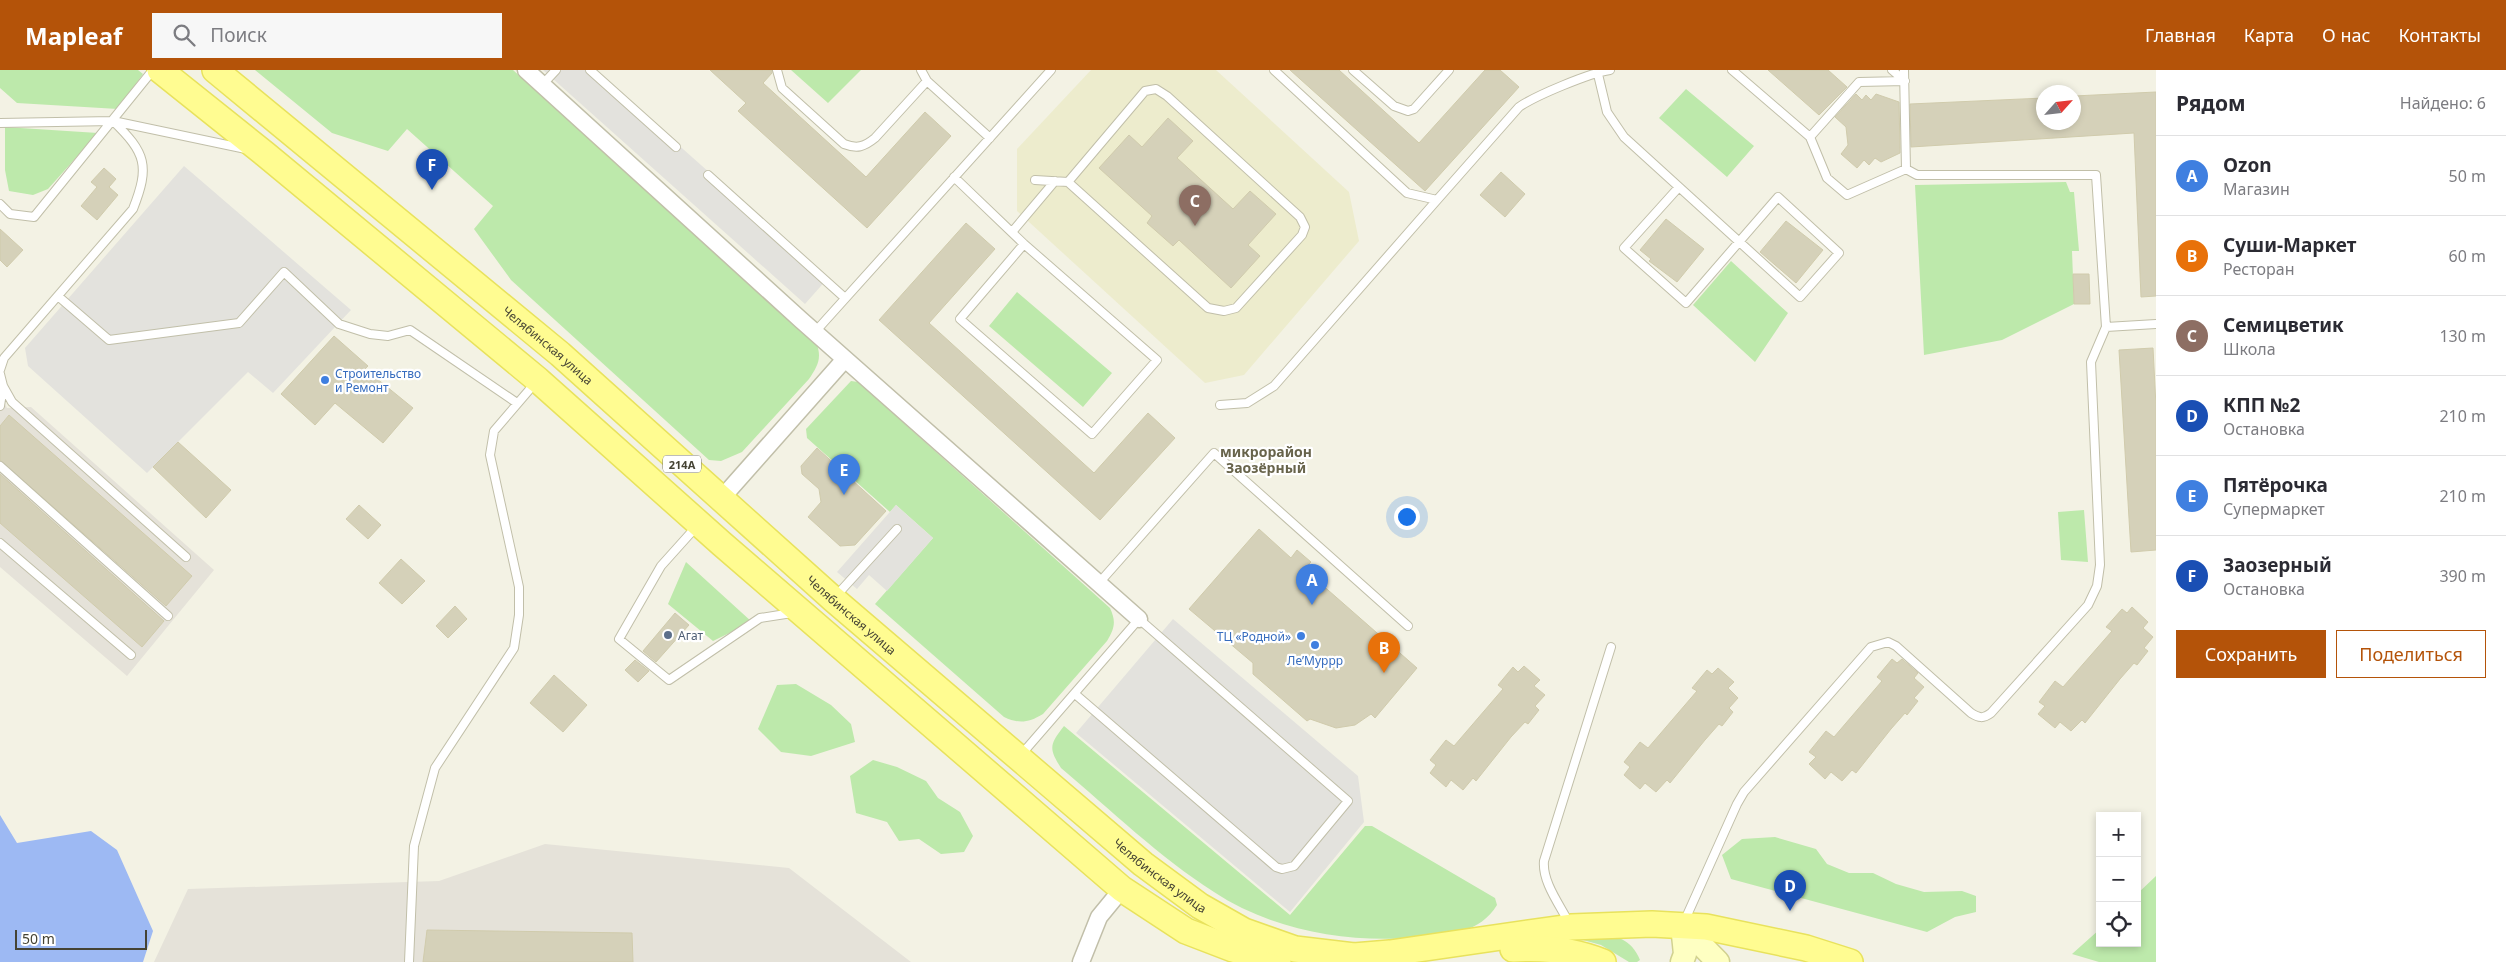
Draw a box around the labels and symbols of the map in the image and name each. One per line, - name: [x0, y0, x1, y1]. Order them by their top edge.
- north arrow: [2036, 85, 2081, 130]
- pin: F: [416, 149, 448, 190]
- pin: C: [1179, 185, 1211, 226]
- street label: Челябинская улица: [499, 302, 597, 388]
- place label: Строительство и Ремонт: [335, 365, 421, 396]
- marker: Строительство и Ремонт: [319, 374, 331, 386]
- district label: микрорайон Заозёрный: [1220, 442, 1312, 477]
- pin: E: [828, 454, 860, 495]
- road number: 214А: [663, 456, 701, 472]
- your location: [1394, 504, 1420, 530]
- pin: A: [1296, 564, 1328, 605]
- street label: Челябинская улица: [803, 571, 900, 658]
- place label: Агат: [678, 627, 703, 644]
- place label: ТЦ «Родной»: [1217, 628, 1291, 645]
- marker: Агат: [662, 629, 674, 641]
- marker: ТЦ «Родной»: [1295, 630, 1307, 642]
- pin: B: [1368, 632, 1400, 673]
- marker: Ле’Муррр: [1309, 639, 1321, 651]
- place label: Ле’Муррр: [1287, 652, 1343, 669]
- street label: Челябинская улица: [1110, 834, 1210, 917]
- pin: D: [1774, 870, 1806, 911]
- scale bar: [15, 927, 148, 950]

